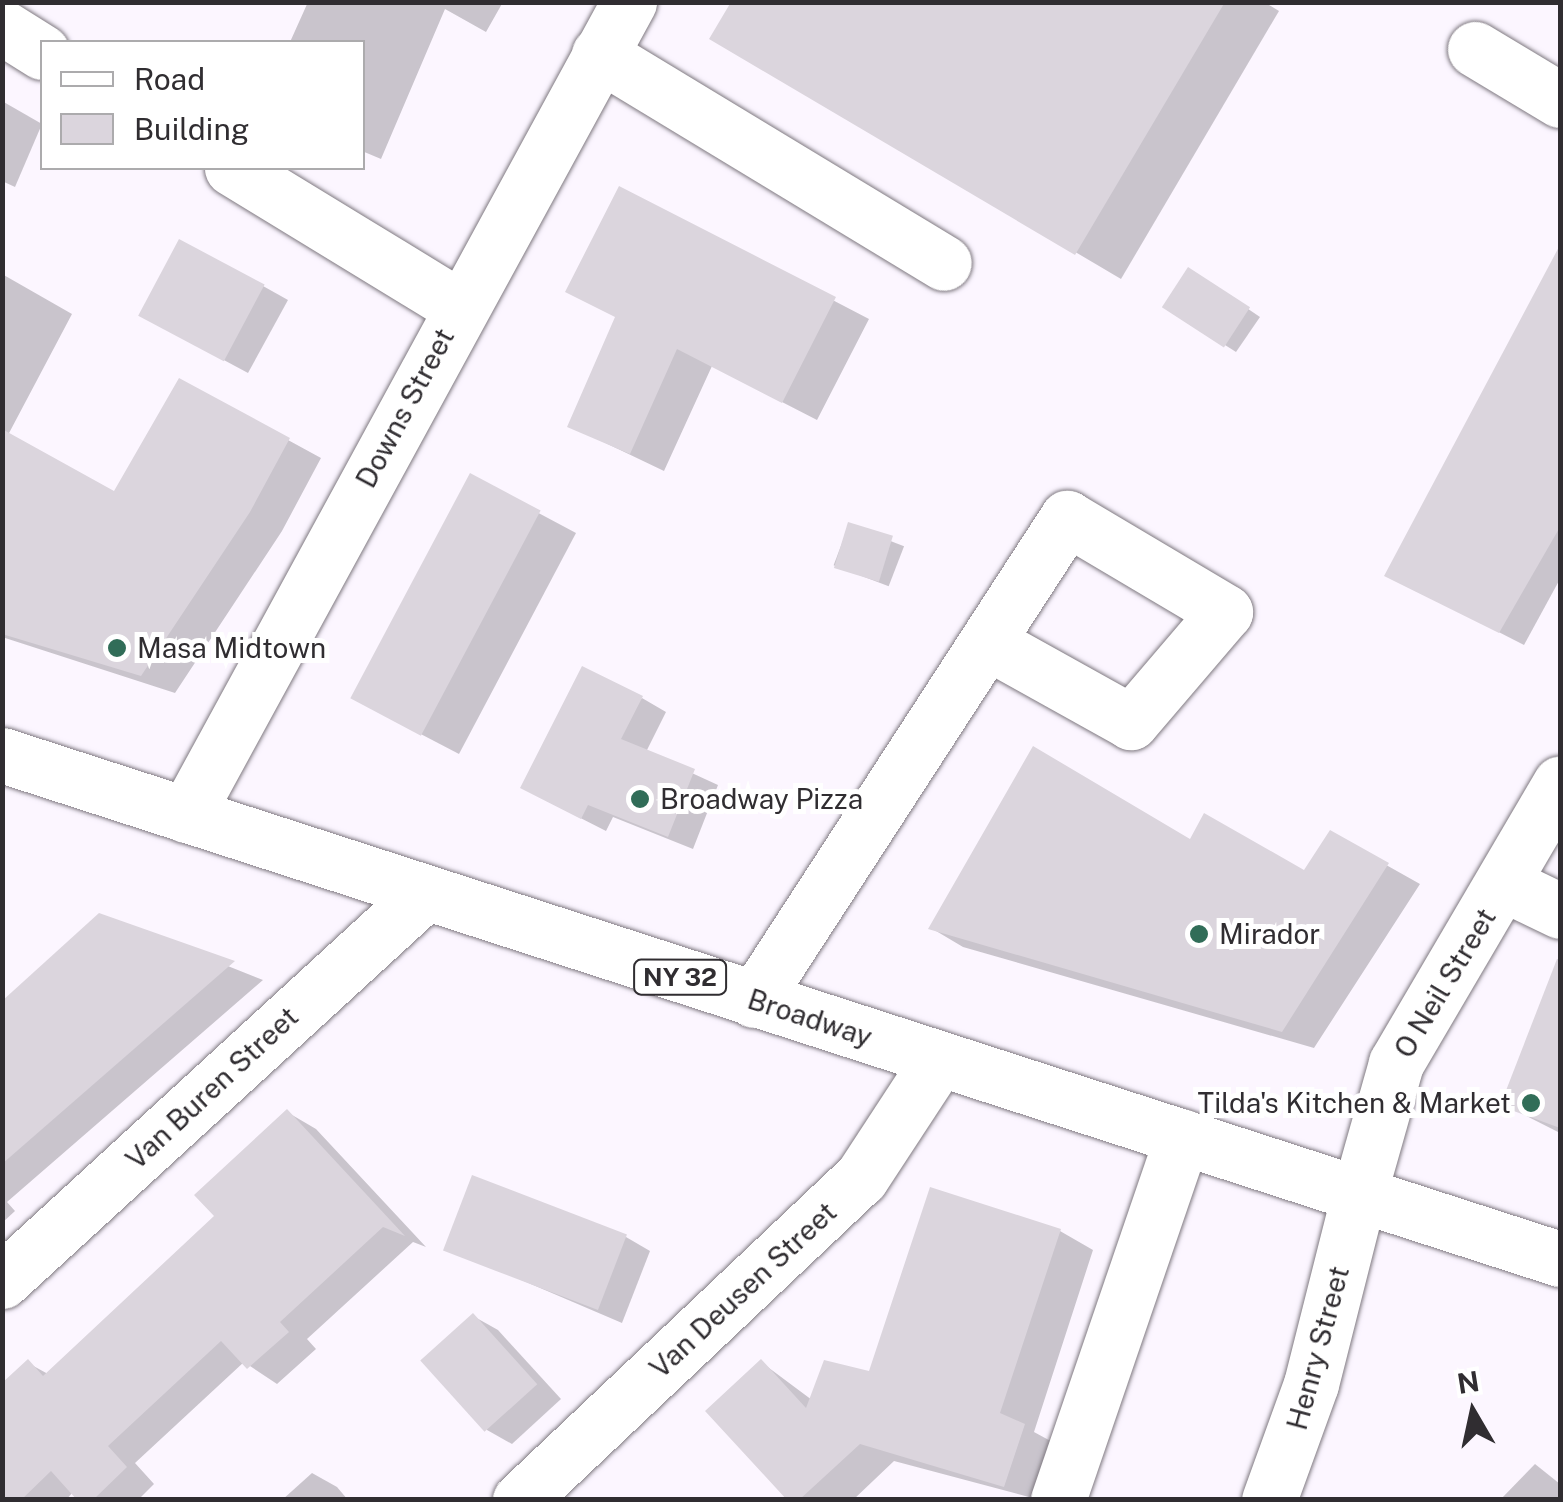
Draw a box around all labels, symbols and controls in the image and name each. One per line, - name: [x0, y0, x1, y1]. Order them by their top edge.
- legend: [40, 40, 365, 170]
- text: Road: [134, 61, 205, 97]
- text: Building: [134, 111, 249, 147]
- street label: Downs Street: [349, 323, 461, 493]
- place label: Masa Midtown: [137, 631, 326, 665]
- marker: Masa Midtown: [106, 637, 128, 659]
- place label: Broadway Pizza: [660, 782, 863, 816]
- marker: Broadway Pizza: [629, 788, 651, 810]
- street label: O Neil Street: [1387, 902, 1503, 1064]
- place label: Mirador: [1219, 917, 1320, 951]
- marker: Mirador: [1188, 923, 1210, 945]
- road number: NY 32: [632, 957, 728, 997]
- street label: Broadway: [744, 982, 876, 1054]
- street label: Van Buren Street: [119, 1000, 305, 1176]
- place label: Tilda's Kitchen & Market: [1198, 1086, 1511, 1120]
- marker: Tilda's Kitchen & Market: [1520, 1092, 1542, 1114]
- street label: Van Deusen Street: [643, 1195, 843, 1385]
- street label: Henry Street: [1280, 1262, 1356, 1434]
- north arrow: [1423, 1362, 1523, 1462]
- text: N: [1455, 1364, 1482, 1400]

